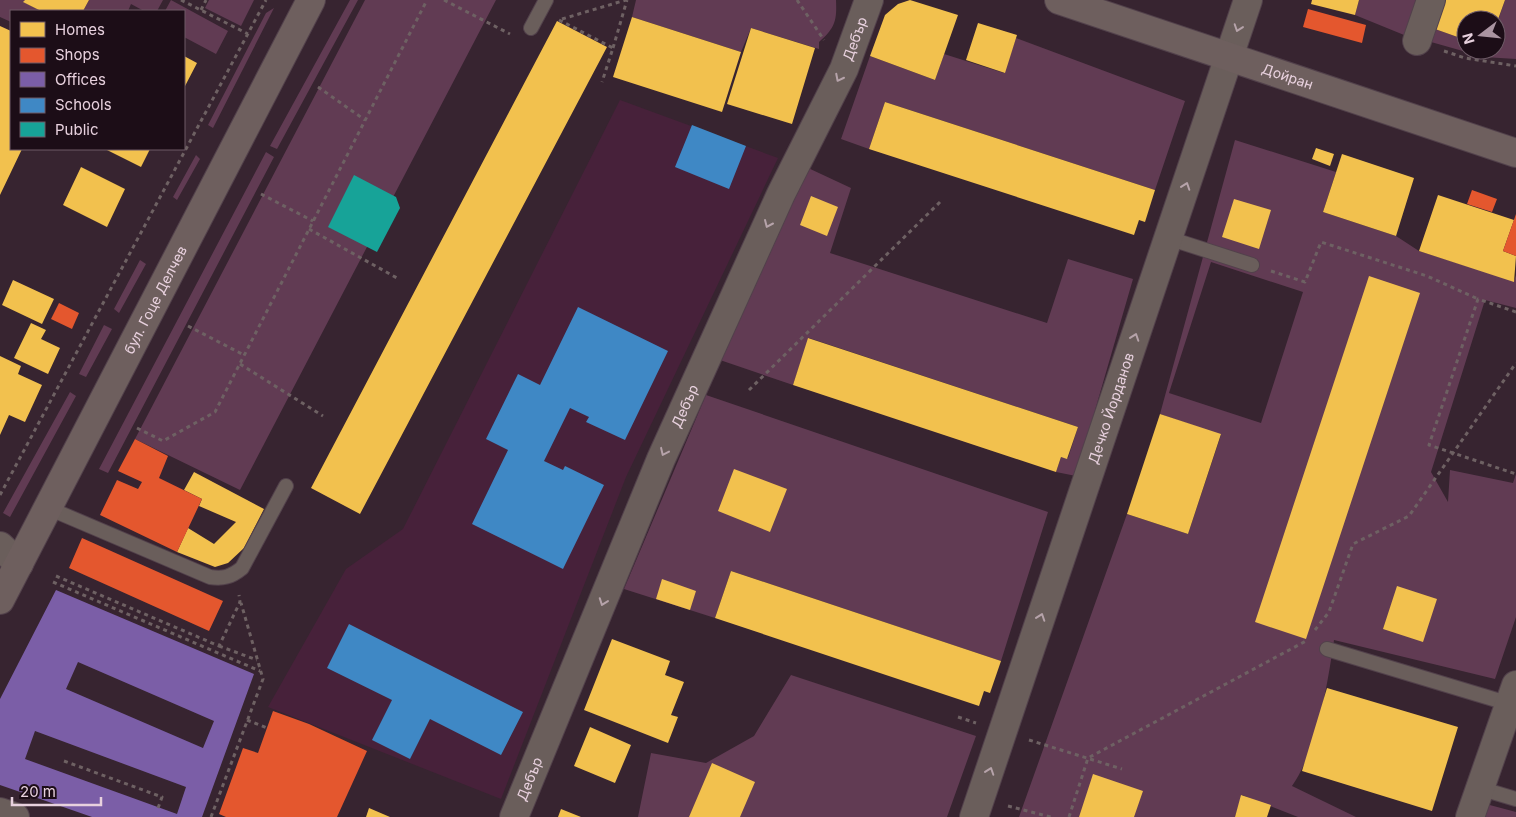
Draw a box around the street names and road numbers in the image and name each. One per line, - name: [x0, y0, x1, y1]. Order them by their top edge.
- street label: Дебър: [839, 14, 870, 63]
- street label: Дойран: [1260, 60, 1316, 93]
- street label: бул. Гоце Делчев: [120, 243, 190, 357]
- street label: Дечко Йорданов: [1084, 350, 1137, 466]
- street label: Дебър: [667, 382, 702, 430]
- street label: Дебър: [513, 755, 546, 803]

